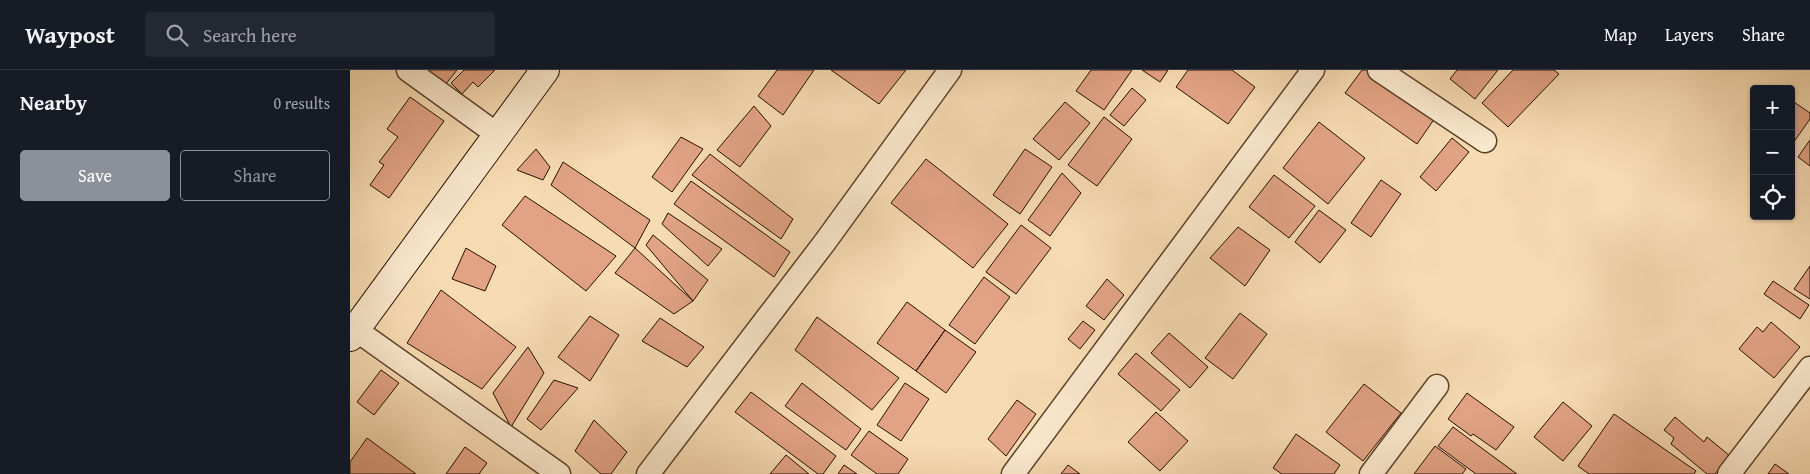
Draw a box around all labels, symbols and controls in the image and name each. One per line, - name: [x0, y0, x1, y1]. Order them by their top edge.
- search box: [145, 12, 495, 57]
- text: Waypost: [25, 17, 115, 52]
- icon: search: [163, 21, 191, 49]
- text: Search here: [203, 21, 297, 49]
- text: Map: [1604, 21, 1637, 48]
- text: Layers: [1665, 21, 1714, 48]
- text: Share: [1742, 21, 1785, 48]
- map controls: [1750, 85, 1795, 220]
- button: +: [1750, 85, 1795, 130]
- text: Nearby: [20, 87, 87, 118]
- text: 0 results: [273, 91, 330, 115]
- button: −: [1750, 130, 1795, 175]
- button: Save: [20, 150, 170, 201]
- button: Share: [180, 150, 330, 201]
- button: locate: [1750, 175, 1795, 220]

